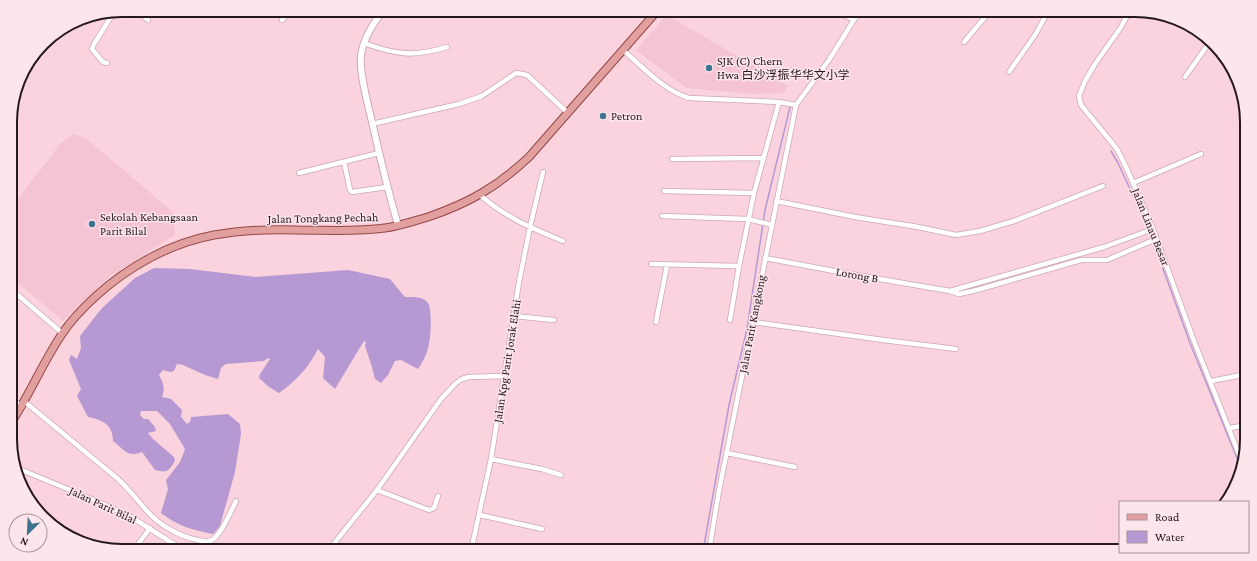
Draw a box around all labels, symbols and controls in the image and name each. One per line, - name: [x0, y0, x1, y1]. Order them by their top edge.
- place label: SJK (C) Chern Hwa 白沙浮振华华文小学: [717, 54, 849, 82]
- marker: SJK (C) Chern Hwa 白沙浮振华华文小学: [704, 63, 714, 73]
- place label: Petron: [611, 109, 643, 123]
- marker: Petron: [598, 111, 608, 121]
- street label: Jalan Linau Besar: [1129, 185, 1173, 269]
- place label: Sekolah Kebangsaan Parit Bilal: [100, 210, 199, 238]
- street label: Jalan Tongkang Pechah: [266, 210, 379, 226]
- marker: Sekolah Kebangsaan Parit Bilal: [87, 219, 97, 229]
- street label: Lorong B: [835, 264, 880, 286]
- street label: Jalan Parit Kangkong: [735, 273, 768, 375]
- street label: Jalan Kpg Parit Jorak Elahi: [490, 298, 524, 425]
- street label: Jalan Parit Bilal: [66, 483, 139, 527]
- legend: [1119, 501, 1249, 553]
- text: Road: [1155, 510, 1180, 524]
- north arrow: [8, 513, 48, 553]
- text: Water: [1155, 530, 1185, 544]
- text: N: [18, 535, 30, 549]

